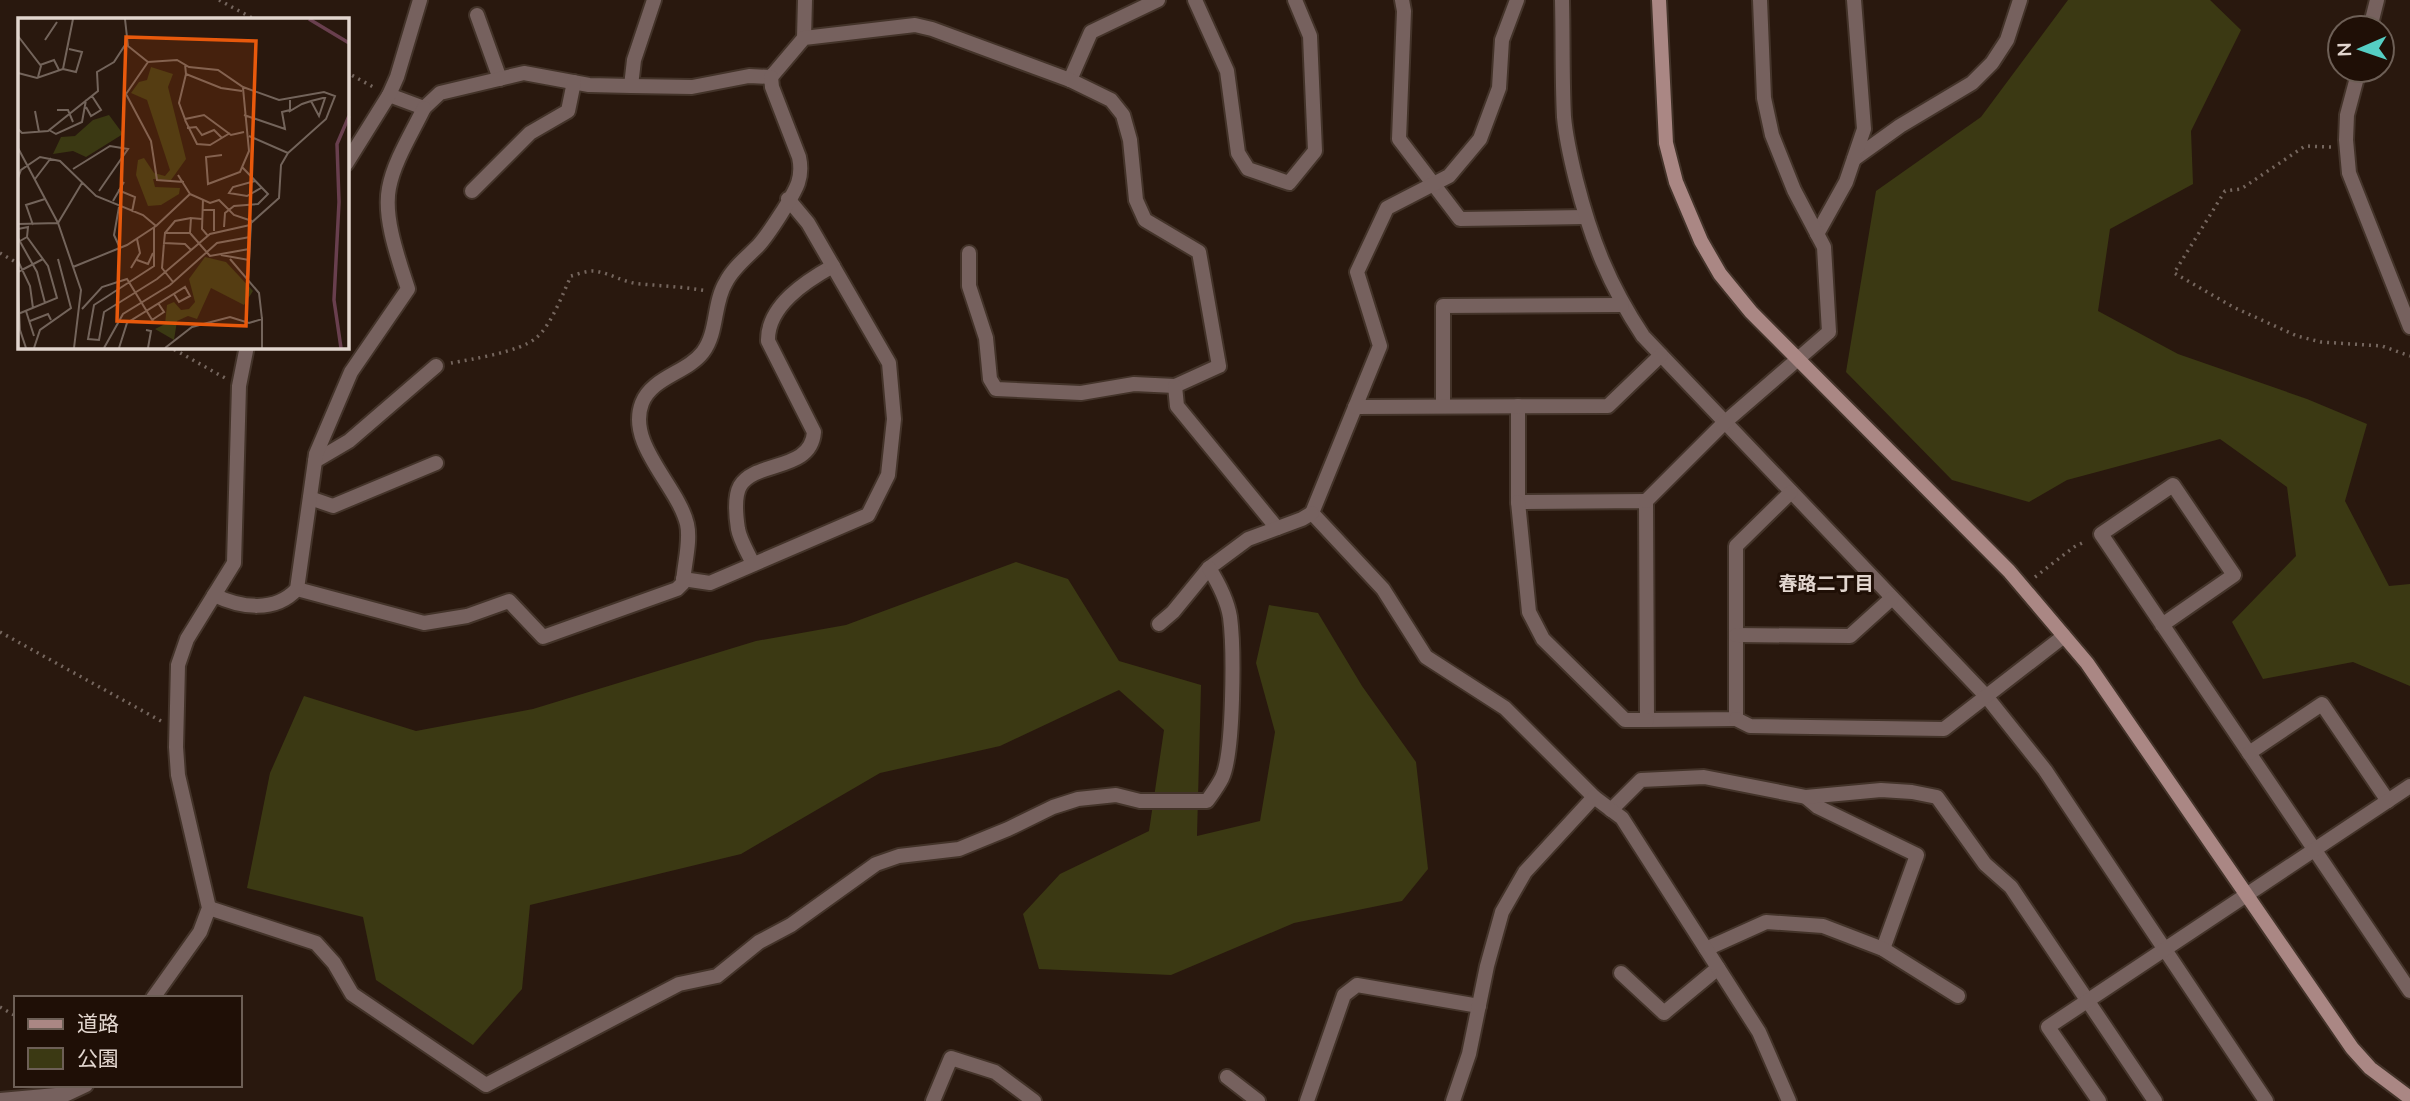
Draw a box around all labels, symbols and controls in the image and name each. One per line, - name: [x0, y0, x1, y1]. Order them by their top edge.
- north arrow: [2326, 14, 2396, 84]
- inset map: [18, 18, 348, 348]
- text: N: [2332, 42, 2356, 57]
- district label: 春路二丁目: [1778, 571, 1874, 595]
- legend: [14, 996, 242, 1087]
- text: 道路: [77, 1010, 119, 1036]
- text: 公園: [77, 1045, 119, 1071]

